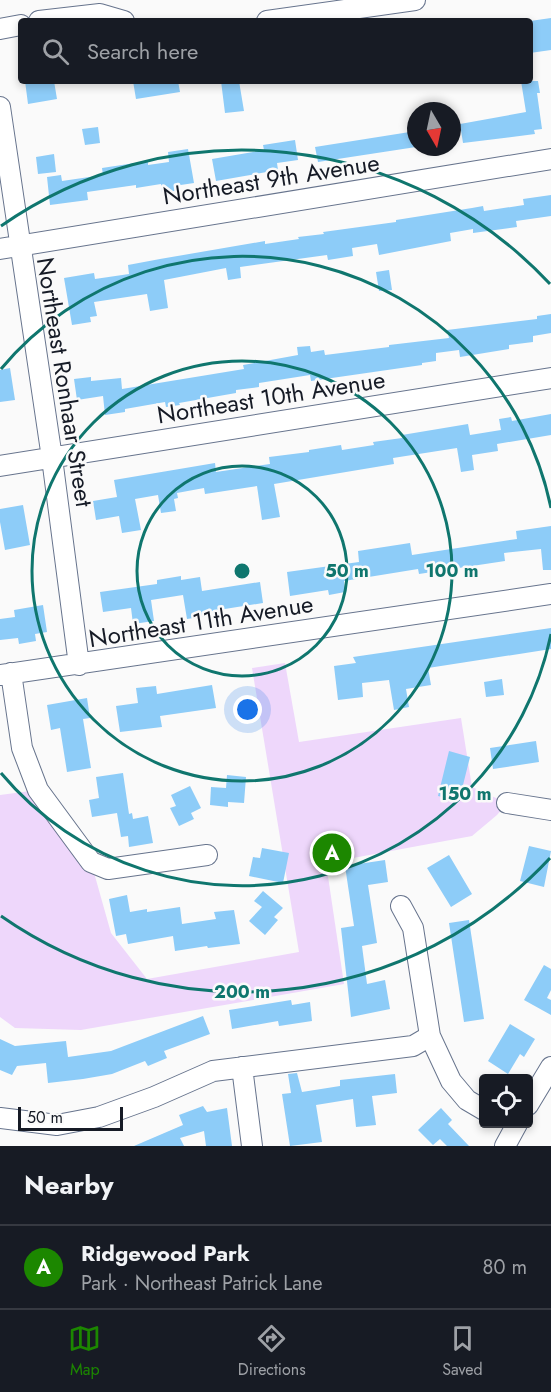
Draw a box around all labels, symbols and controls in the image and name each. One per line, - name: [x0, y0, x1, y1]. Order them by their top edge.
- search box: [18, 18, 533, 84]
- icon: search: [39, 35, 72, 68]
- text: Search here: [87, 35, 198, 67]
- north arrow: [407, 102, 461, 156]
- street label: Northeast 9th Avenue: [160, 145, 382, 213]
- street label: Northeast Ronhaar Street: [28, 255, 102, 510]
- street label: Northeast 10th Avenue: [155, 362, 387, 432]
- text: 50 m: [325, 558, 369, 584]
- text: 100 m: [425, 558, 479, 584]
- centre of rings: [232, 561, 252, 581]
- street label: Northeast 11th Avenue: [86, 586, 316, 656]
- your location: [233, 695, 262, 724]
- text: 150 m: [439, 781, 491, 807]
- pin: A: [312, 830, 352, 876]
- text: 200 m: [214, 979, 270, 1005]
- map controls: [479, 1074, 533, 1128]
- button: locate: [479, 1074, 533, 1128]
- scale bar: [18, 1104, 123, 1132]
- text: 50 m: [27, 1106, 63, 1129]
- text: Nearby: [24, 1166, 113, 1204]
- text: Ridgewood Park: [81, 1237, 250, 1269]
- text: A: [36, 1253, 51, 1282]
- text: 80 m: [482, 1253, 527, 1282]
- text: Park · Northeast Patrick Lane: [81, 1269, 323, 1298]
- tab: Map: [68, 1322, 101, 1381]
- tab: Directions: [238, 1322, 306, 1381]
- tab: Saved: [442, 1322, 483, 1381]

